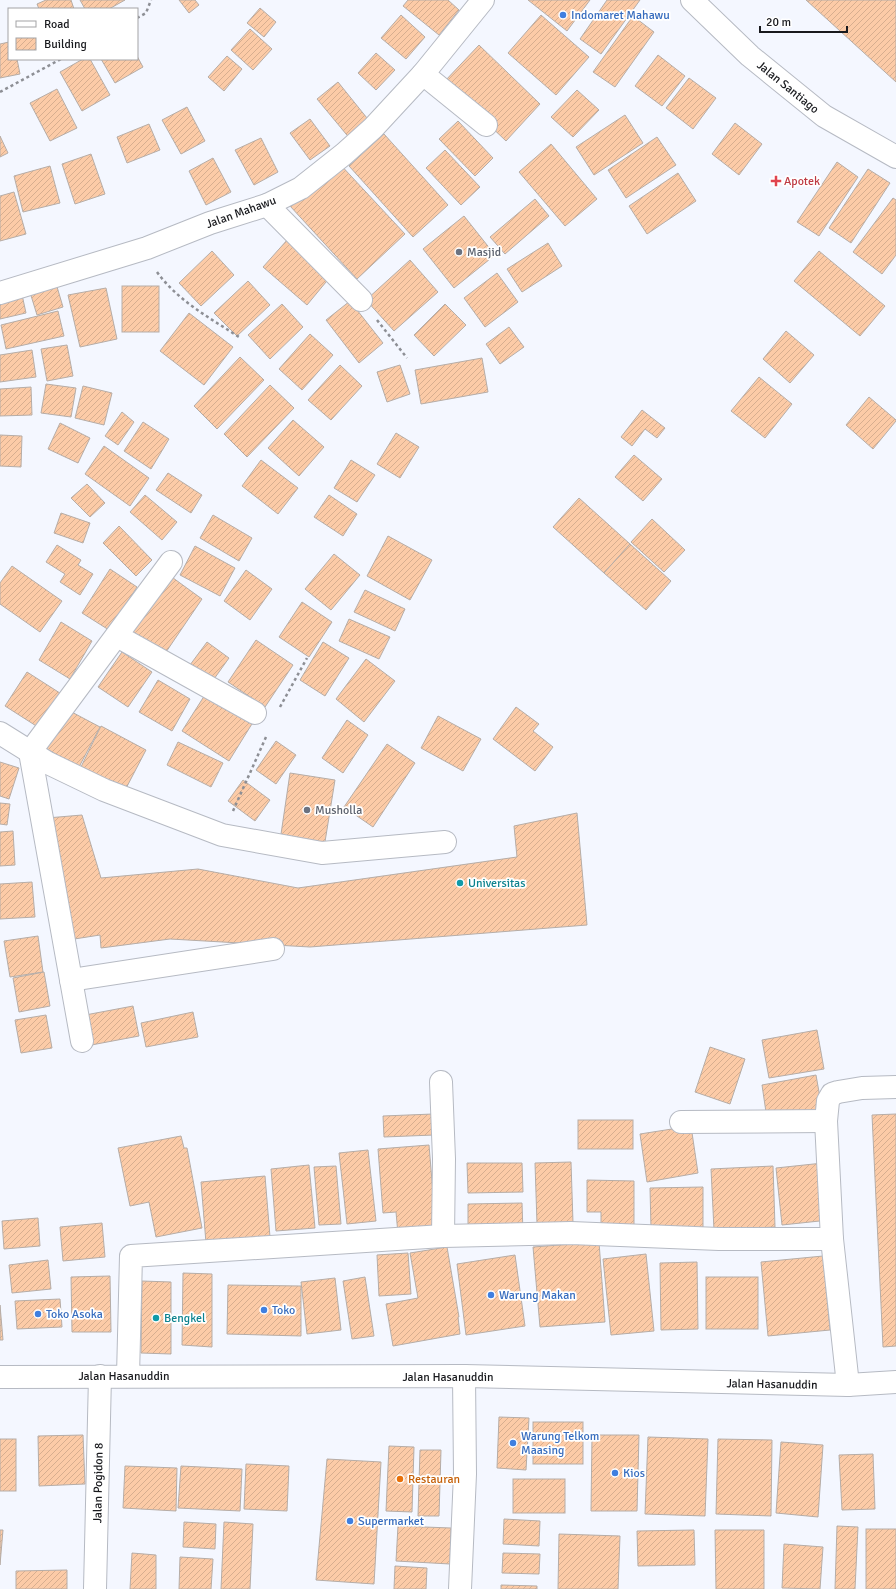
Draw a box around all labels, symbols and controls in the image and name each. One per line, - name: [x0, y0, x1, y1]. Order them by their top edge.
- legend: [8, 8, 138, 60]
- place label: Indomaret Mahawu: [571, 8, 670, 23]
- scale bar: [760, 8, 847, 34]
- marker: Indomaret Mahawu: [558, 10, 568, 20]
- text: 20 m: [766, 15, 791, 30]
- text: Road: [44, 17, 70, 32]
- text: Building: [44, 37, 87, 52]
- street label: Jalan Santiago: [754, 58, 822, 117]
- place label: Apotek: [784, 174, 820, 189]
- marker: Apotek: [771, 176, 781, 186]
- street label: Jalan Mahawu: [204, 193, 278, 232]
- place label: Masjid: [467, 245, 501, 260]
- marker: Masjid: [454, 247, 464, 257]
- place label: Musholla: [315, 803, 362, 818]
- marker: Musholla: [302, 805, 312, 815]
- place label: Universitas: [468, 876, 525, 891]
- marker: Universitas: [455, 878, 465, 888]
- place label: Warung Makan: [499, 1288, 576, 1303]
- marker: Warung Makan: [486, 1290, 496, 1300]
- place label: Toko: [272, 1303, 295, 1318]
- marker: Toko: [259, 1305, 269, 1315]
- place label: Toko Asoka: [46, 1307, 103, 1322]
- marker: Toko Asoka: [33, 1309, 43, 1319]
- place label: Bengkel: [164, 1311, 206, 1326]
- marker: Bengkel: [151, 1313, 161, 1323]
- street label: Jalan Hasanuddin: [78, 1369, 170, 1384]
- street label: Jalan Hasanuddin: [402, 1370, 494, 1385]
- street label: Jalan Hasanuddin: [726, 1376, 818, 1393]
- place label: Warung Telkom Maasing: [521, 1429, 599, 1458]
- marker: Warung Telkom Maasing: [508, 1438, 518, 1448]
- street label: Jalan Pogidon 8: [90, 1443, 107, 1523]
- place label: Kios: [623, 1466, 645, 1481]
- marker: Kios: [610, 1468, 620, 1478]
- place label: Restauran: [408, 1472, 460, 1487]
- marker: Restauran: [395, 1474, 405, 1484]
- place label: Supermarket: [358, 1514, 424, 1529]
- marker: Supermarket: [345, 1516, 355, 1526]

